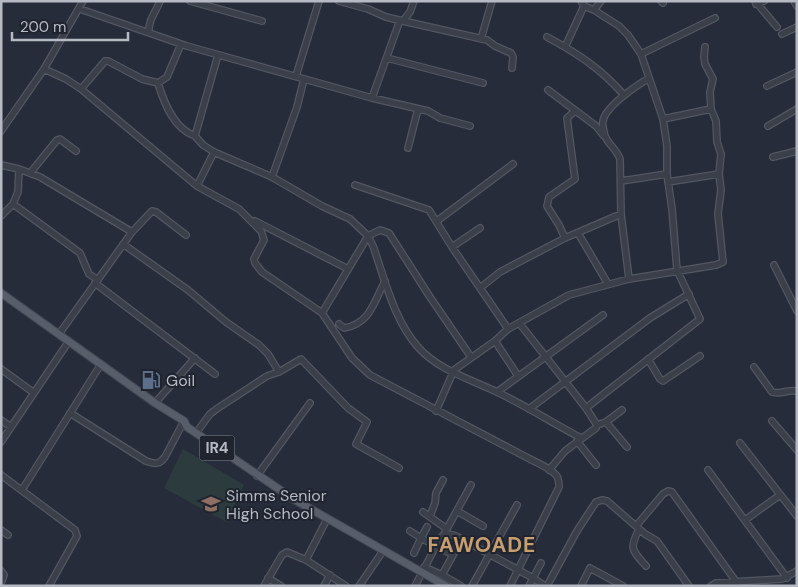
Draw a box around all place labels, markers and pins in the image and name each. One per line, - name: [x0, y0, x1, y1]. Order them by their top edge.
- fuel station icon: Goil: [140, 369, 162, 391]
- place label: Goil: [166, 370, 195, 391]
- place label: Simms Senior High School: [226, 485, 327, 524]
- school or university icon: Simms Senior High School: [200, 493, 222, 515]

